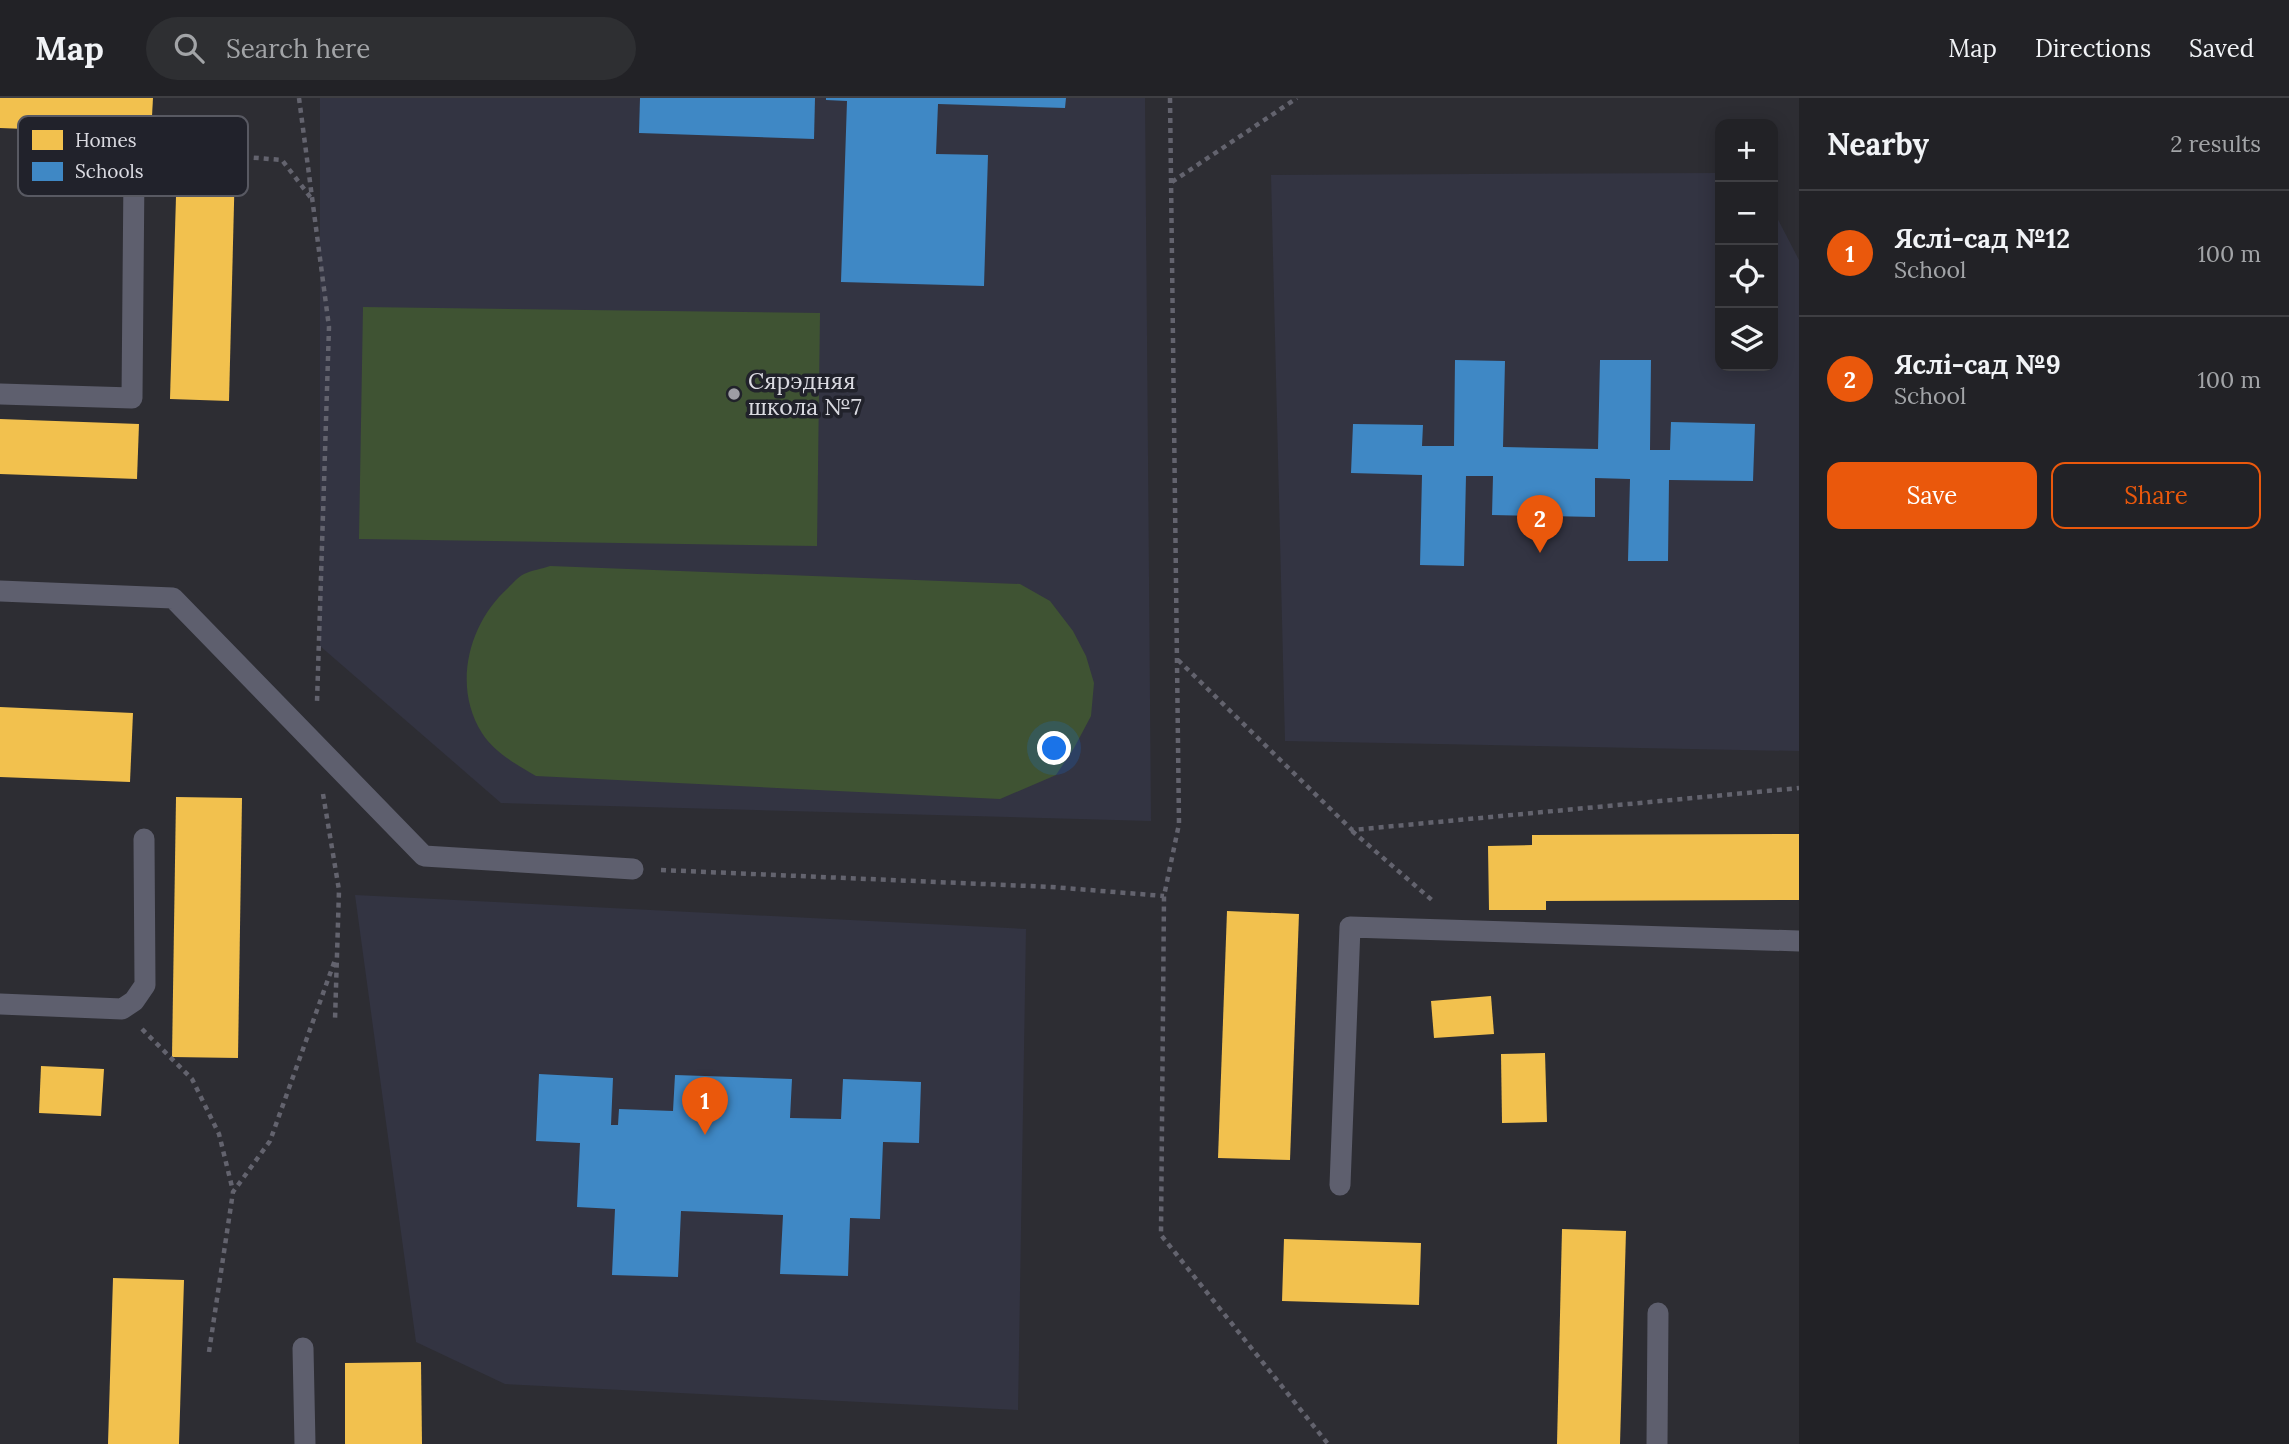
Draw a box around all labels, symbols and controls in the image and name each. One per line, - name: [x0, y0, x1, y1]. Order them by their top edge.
- search box: [146, 17, 636, 80]
- text: Map: [35, 27, 104, 69]
- icon: search: [170, 29, 208, 67]
- text: Search here: [226, 32, 370, 65]
- text: Map: [1948, 33, 1997, 64]
- text: Directions: [2035, 33, 2151, 64]
- text: Saved: [2189, 33, 2254, 64]
- legend: [18, 116, 248, 196]
- map controls: [1715, 119, 1778, 371]
- button: +: [1715, 119, 1778, 182]
- text: Nearby: [1827, 125, 1929, 163]
- text: Homes: [75, 128, 137, 152]
- text: 2 results: [2170, 129, 2261, 158]
- text: Schools: [75, 159, 144, 183]
- button: −: [1715, 182, 1778, 245]
- text: Яслі-сад №12: [1894, 222, 2070, 255]
- text: 1: [1845, 239, 1855, 268]
- text: 100 m: [2197, 239, 2261, 268]
- button: locate: [1715, 245, 1778, 308]
- text: School: [1894, 255, 1966, 284]
- button: layers: [1715, 308, 1778, 371]
- text: Яслі-сад №9: [1894, 348, 2061, 381]
- text: 2: [1844, 365, 1856, 394]
- text: 100 m: [2197, 365, 2261, 394]
- place label: Сярэдняя школа №7: [748, 366, 862, 421]
- text: School: [1894, 381, 1966, 410]
- marker: Сярэдняя школа №7: [726, 386, 742, 402]
- button: Save: [1827, 462, 2037, 529]
- button: Share: [2051, 462, 2261, 529]
- pin: 2: [1517, 495, 1563, 553]
- your location: [1037, 731, 1071, 765]
- pin: 1: [682, 1077, 728, 1135]

